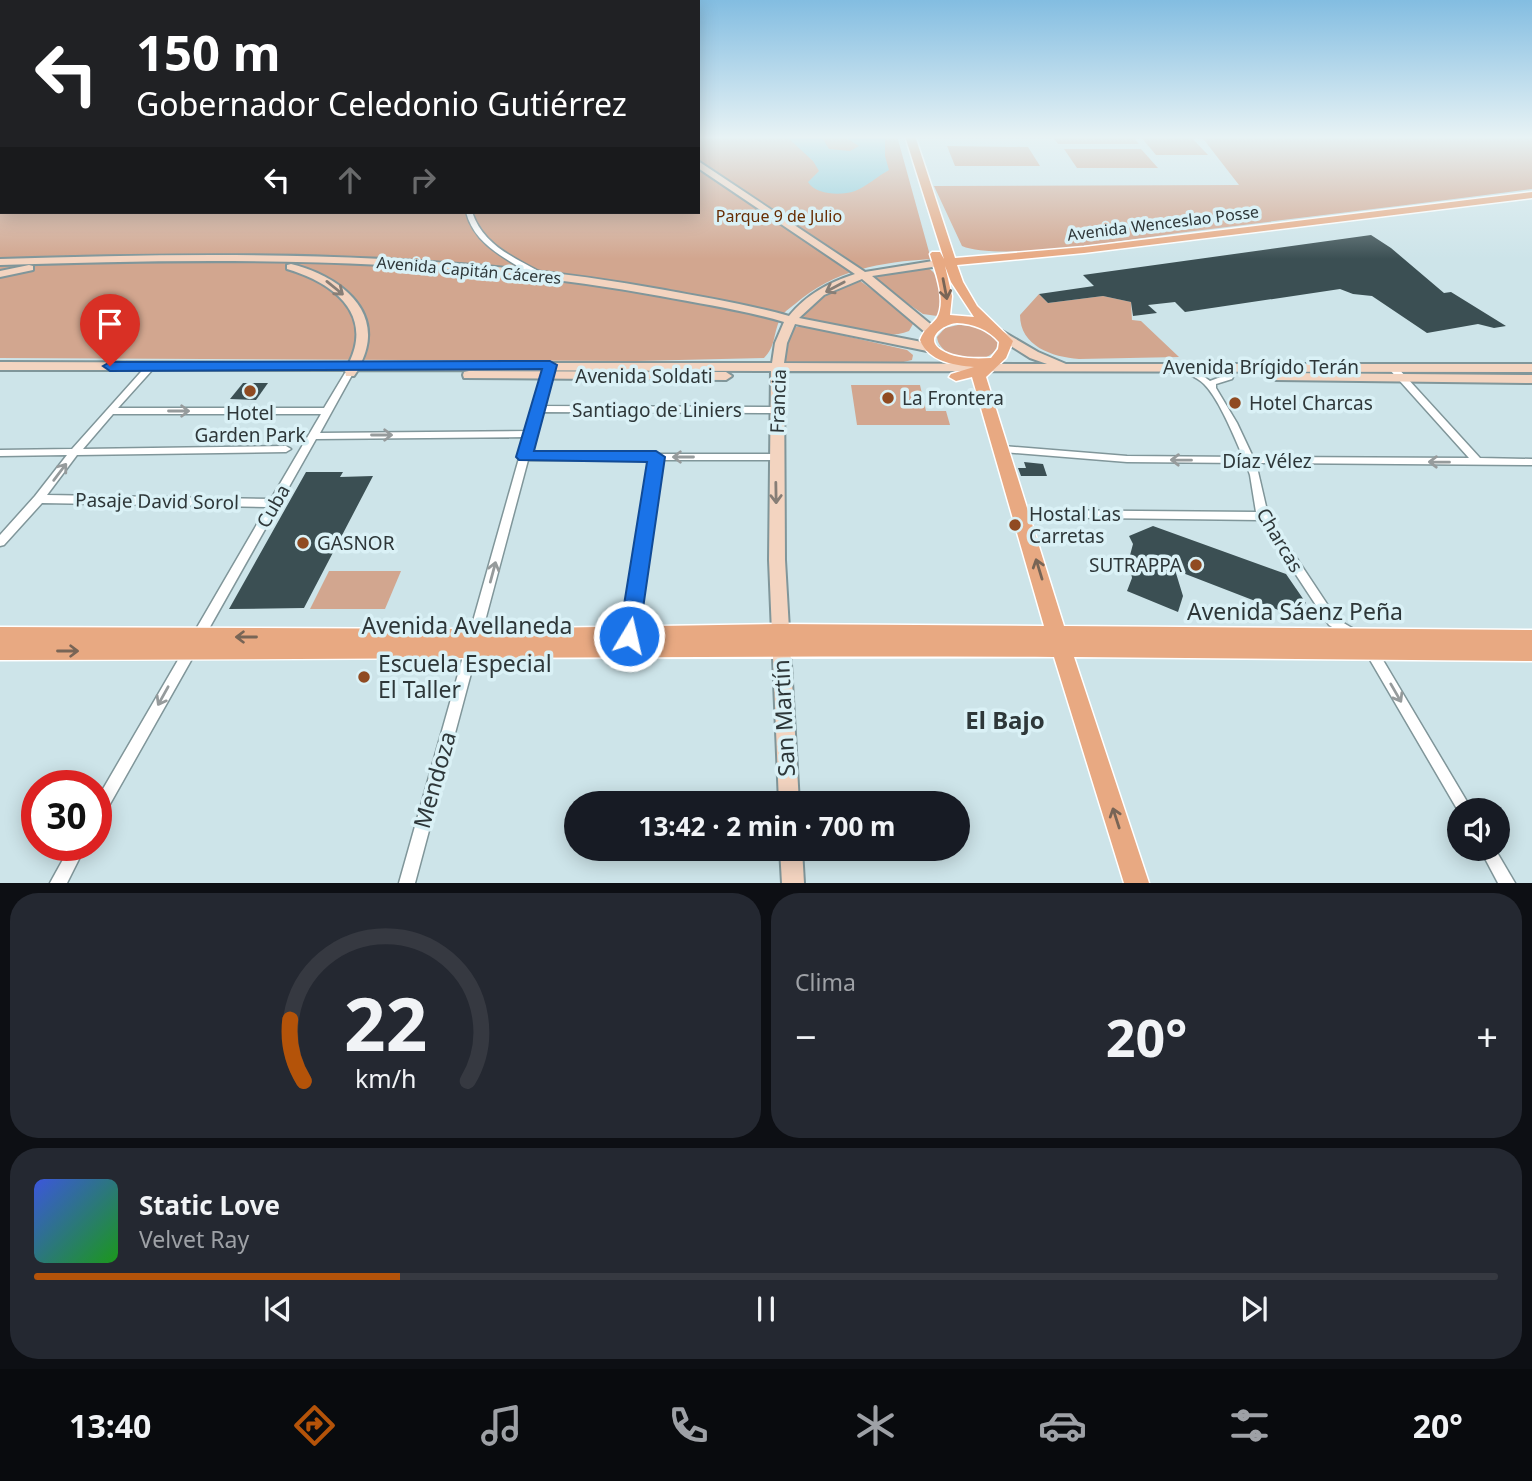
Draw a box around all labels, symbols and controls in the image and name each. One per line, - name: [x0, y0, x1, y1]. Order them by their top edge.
- text: 150 m: [136, 19, 281, 85]
- icon: left: [21, 28, 112, 119]
- text: Gobernador Celedonio Gutiérrez: [136, 82, 627, 125]
- icon: left: [258, 161, 296, 199]
- icon: ahead: [331, 161, 369, 199]
- icon: right: [404, 161, 442, 199]
- street label: Avenida Wenceslao Posse: [1066, 200, 1260, 246]
- park label: Parque 9 de Julio: [716, 205, 842, 227]
- street label: Avenida Capitán Cáceres: [376, 251, 562, 289]
- one-way arrow: [938, 277, 952, 300]
- one-way arrow: [326, 280, 344, 296]
- one-way arrow: [825, 280, 845, 294]
- pin: [80, 294, 140, 366]
- icon: arrive: [91, 305, 129, 343]
- street label: Avenida Brígido Terán: [1163, 354, 1359, 380]
- street label: Avenida Soldati: [575, 363, 713, 389]
- street label: Francia: [764, 368, 792, 434]
- marker: Hotel Garden Park: [242, 383, 258, 399]
- place label: La Frontera: [902, 385, 1004, 411]
- marker: La Frontera: [880, 390, 896, 406]
- place label: Hotel Charcas: [1249, 390, 1373, 416]
- marker: Hotel Charcas: [1227, 395, 1243, 411]
- street label: Santiago de Liniers: [572, 397, 742, 423]
- place label: Hotel Garden Park: [194, 400, 306, 448]
- one-way arrow: [167, 404, 190, 418]
- one-way arrow: [370, 428, 393, 442]
- street label: Díaz Vélez: [1222, 448, 1312, 474]
- one-way arrow: [672, 450, 695, 464]
- one-way arrow: [1170, 453, 1193, 467]
- one-way arrow: [1428, 455, 1451, 469]
- one-way arrow: [52, 462, 67, 481]
- street label: Cuba: [250, 480, 296, 532]
- one-way arrow: [770, 481, 783, 504]
- street label: Pasaje David Sorol: [75, 487, 239, 515]
- place label: Hostal Las Carretas: [1029, 501, 1121, 549]
- street label: Charcas: [1251, 503, 1309, 577]
- marker: Hostal Las Carretas: [1007, 517, 1023, 533]
- place label: GASNOR: [317, 530, 395, 556]
- marker: GASNOR: [295, 535, 311, 551]
- place label: SUTRAPPA: [1089, 552, 1183, 578]
- marker: SUTRAPPA: [1188, 557, 1204, 573]
- one-way arrow: [1031, 559, 1044, 581]
- one-way arrow: [487, 561, 500, 583]
- street label: Avenida Sáenz Peña: [1187, 595, 1403, 627]
- position arrow: [592, 599, 666, 673]
- street label: Avenida Avellaneda: [362, 609, 572, 641]
- one-way arrow: [234, 630, 257, 644]
- one-way arrow: [56, 644, 79, 658]
- place label: Escuela Especial El Taller: [378, 647, 552, 705]
- street label: San Martín: [764, 659, 802, 778]
- marker: Escuela Especial El Taller: [356, 669, 372, 685]
- one-way arrow: [1389, 682, 1403, 702]
- one-way arrow: [156, 685, 170, 705]
- district label: El Bajo: [965, 703, 1045, 736]
- street label: Mendoza: [405, 727, 463, 832]
- speed limit sign: 30: [21, 770, 112, 861]
- map controls: [1447, 798, 1510, 861]
- button: sound: [1447, 798, 1510, 861]
- one-way arrow: [1108, 807, 1121, 829]
- text: 13:42 · 2 min · 700 m: [639, 808, 895, 844]
- text: Clima: [795, 966, 856, 998]
- text: 22: [344, 974, 427, 1073]
- text: 20°: [1106, 1001, 1187, 1072]
- text: −: [795, 1010, 817, 1062]
- text: +: [1476, 1010, 1498, 1062]
- text: km/h: [355, 1061, 416, 1095]
- text: Static Love: [139, 1187, 280, 1223]
- text: Velvet Ray: [139, 1223, 249, 1255]
- icon: previous: [259, 1290, 297, 1328]
- icon: pause: [747, 1290, 785, 1328]
- icon: next: [1235, 1290, 1273, 1328]
- icon: directions: [290, 1401, 339, 1450]
- icon: music: [477, 1401, 526, 1450]
- icon: phone: [664, 1401, 713, 1450]
- icon: climate: [851, 1401, 900, 1450]
- icon: car: [1038, 1401, 1087, 1450]
- icon: filters: [1225, 1401, 1274, 1450]
- text: 13:40: [69, 1404, 151, 1447]
- text: 20°: [1413, 1404, 1463, 1447]

